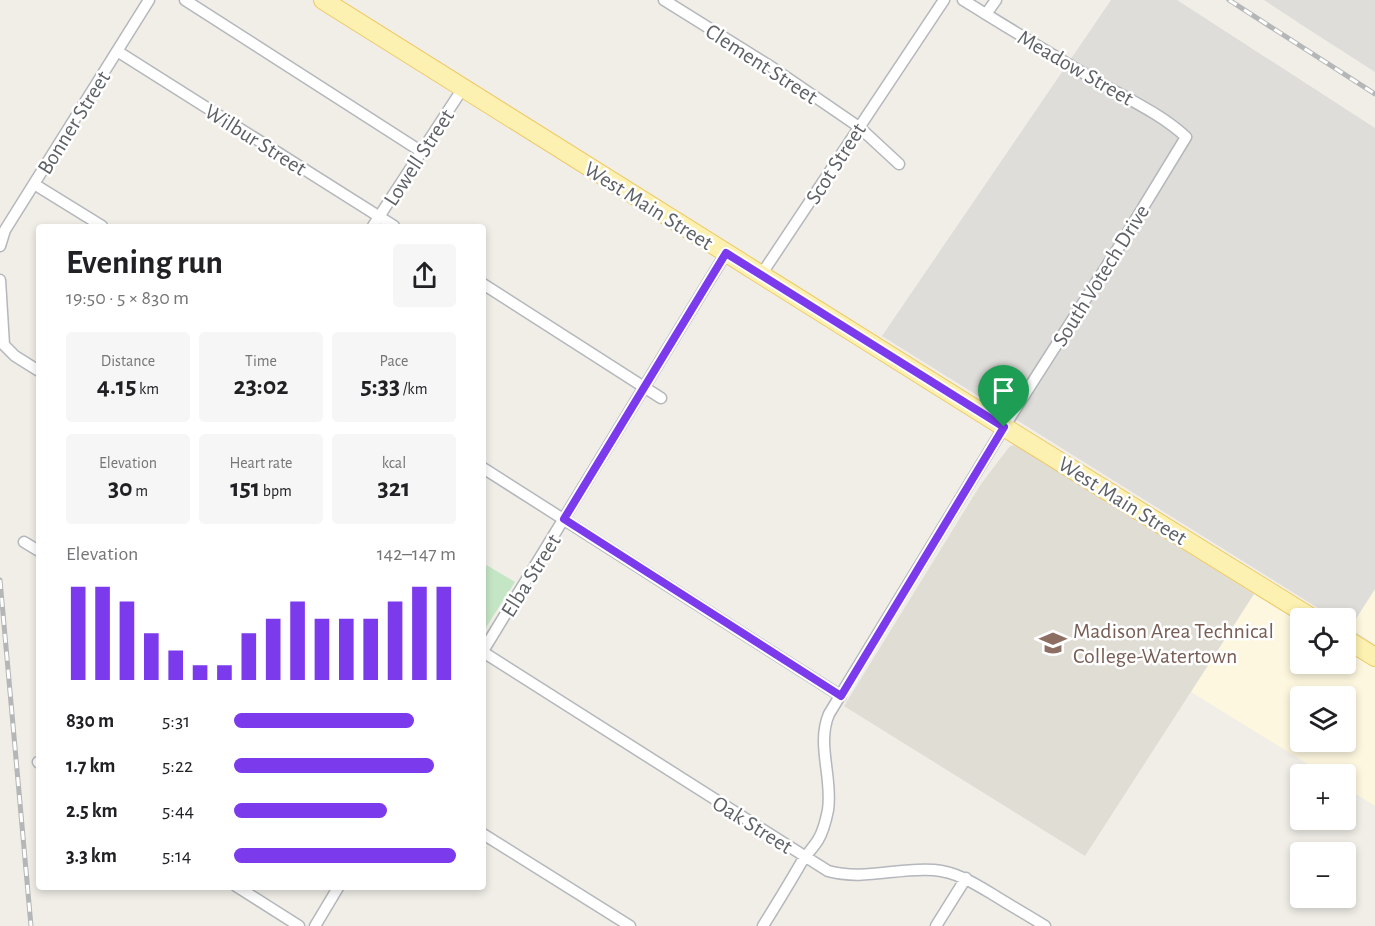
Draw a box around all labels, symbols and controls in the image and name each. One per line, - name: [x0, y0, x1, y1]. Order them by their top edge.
- street label: Clement Street: [702, 20, 821, 108]
- street label: Meadow Street: [1014, 26, 1137, 110]
- street label: Bonner Street: [33, 67, 114, 178]
- street label: Wilbur Street: [201, 100, 310, 180]
- street label: Lowell Street: [380, 105, 458, 210]
- street label: Scot Street: [802, 119, 870, 208]
- street label: West Main Street: [580, 158, 717, 254]
- street label: South Votech Drive: [1048, 201, 1153, 350]
- button: share: [393, 244, 456, 307]
- text: Evening run: [66, 247, 223, 280]
- text: 19:50 · 5 × 830 m: [66, 288, 189, 308]
- text: Distance: [101, 353, 155, 369]
- text: Time: [245, 353, 277, 369]
- text: Pace: [380, 353, 408, 369]
- pin: [978, 365, 1029, 427]
- text: 4.15: [97, 373, 136, 399]
- text: 23:02: [233, 373, 289, 399]
- text: 5:33: [361, 373, 400, 399]
- icon: arrive: [987, 374, 1020, 407]
- text: km: [136, 381, 159, 397]
- text: /km: [400, 381, 427, 397]
- street label: West Main Street: [1054, 453, 1191, 549]
- text: Elevation: [99, 455, 157, 471]
- text: Heart rate: [230, 455, 292, 471]
- text: kcal: [382, 455, 406, 471]
- text: 30: [108, 475, 133, 501]
- text: 151: [230, 475, 260, 501]
- text: 321: [378, 475, 410, 501]
- text: m: [133, 483, 148, 499]
- text: bpm: [260, 483, 292, 499]
- street label: Elba Street: [497, 530, 565, 621]
- text: Elevation: [66, 544, 138, 564]
- text: 142–147 m: [377, 544, 456, 564]
- map controls: [1290, 608, 1356, 908]
- button: locate: [1290, 608, 1356, 674]
- place label: Madison Area Technical College-Watertown: [1073, 620, 1274, 667]
- school or university icon: Madison Area Technical College-Watertown: [1038, 628, 1068, 658]
- button: layers: [1290, 686, 1356, 752]
- text: 830 m: [66, 711, 114, 731]
- text: 5:31: [162, 711, 190, 731]
- text: 1.7 km: [66, 756, 115, 776]
- text: 5:22: [162, 756, 193, 776]
- button: +: [1290, 764, 1356, 830]
- street label: Oak Street: [709, 792, 796, 858]
- text: 2.5 km: [66, 801, 118, 821]
- text: 5:44: [162, 801, 194, 821]
- button: −: [1290, 842, 1356, 908]
- text: 3.3 km: [66, 846, 117, 866]
- text: 5:14: [162, 846, 191, 866]

